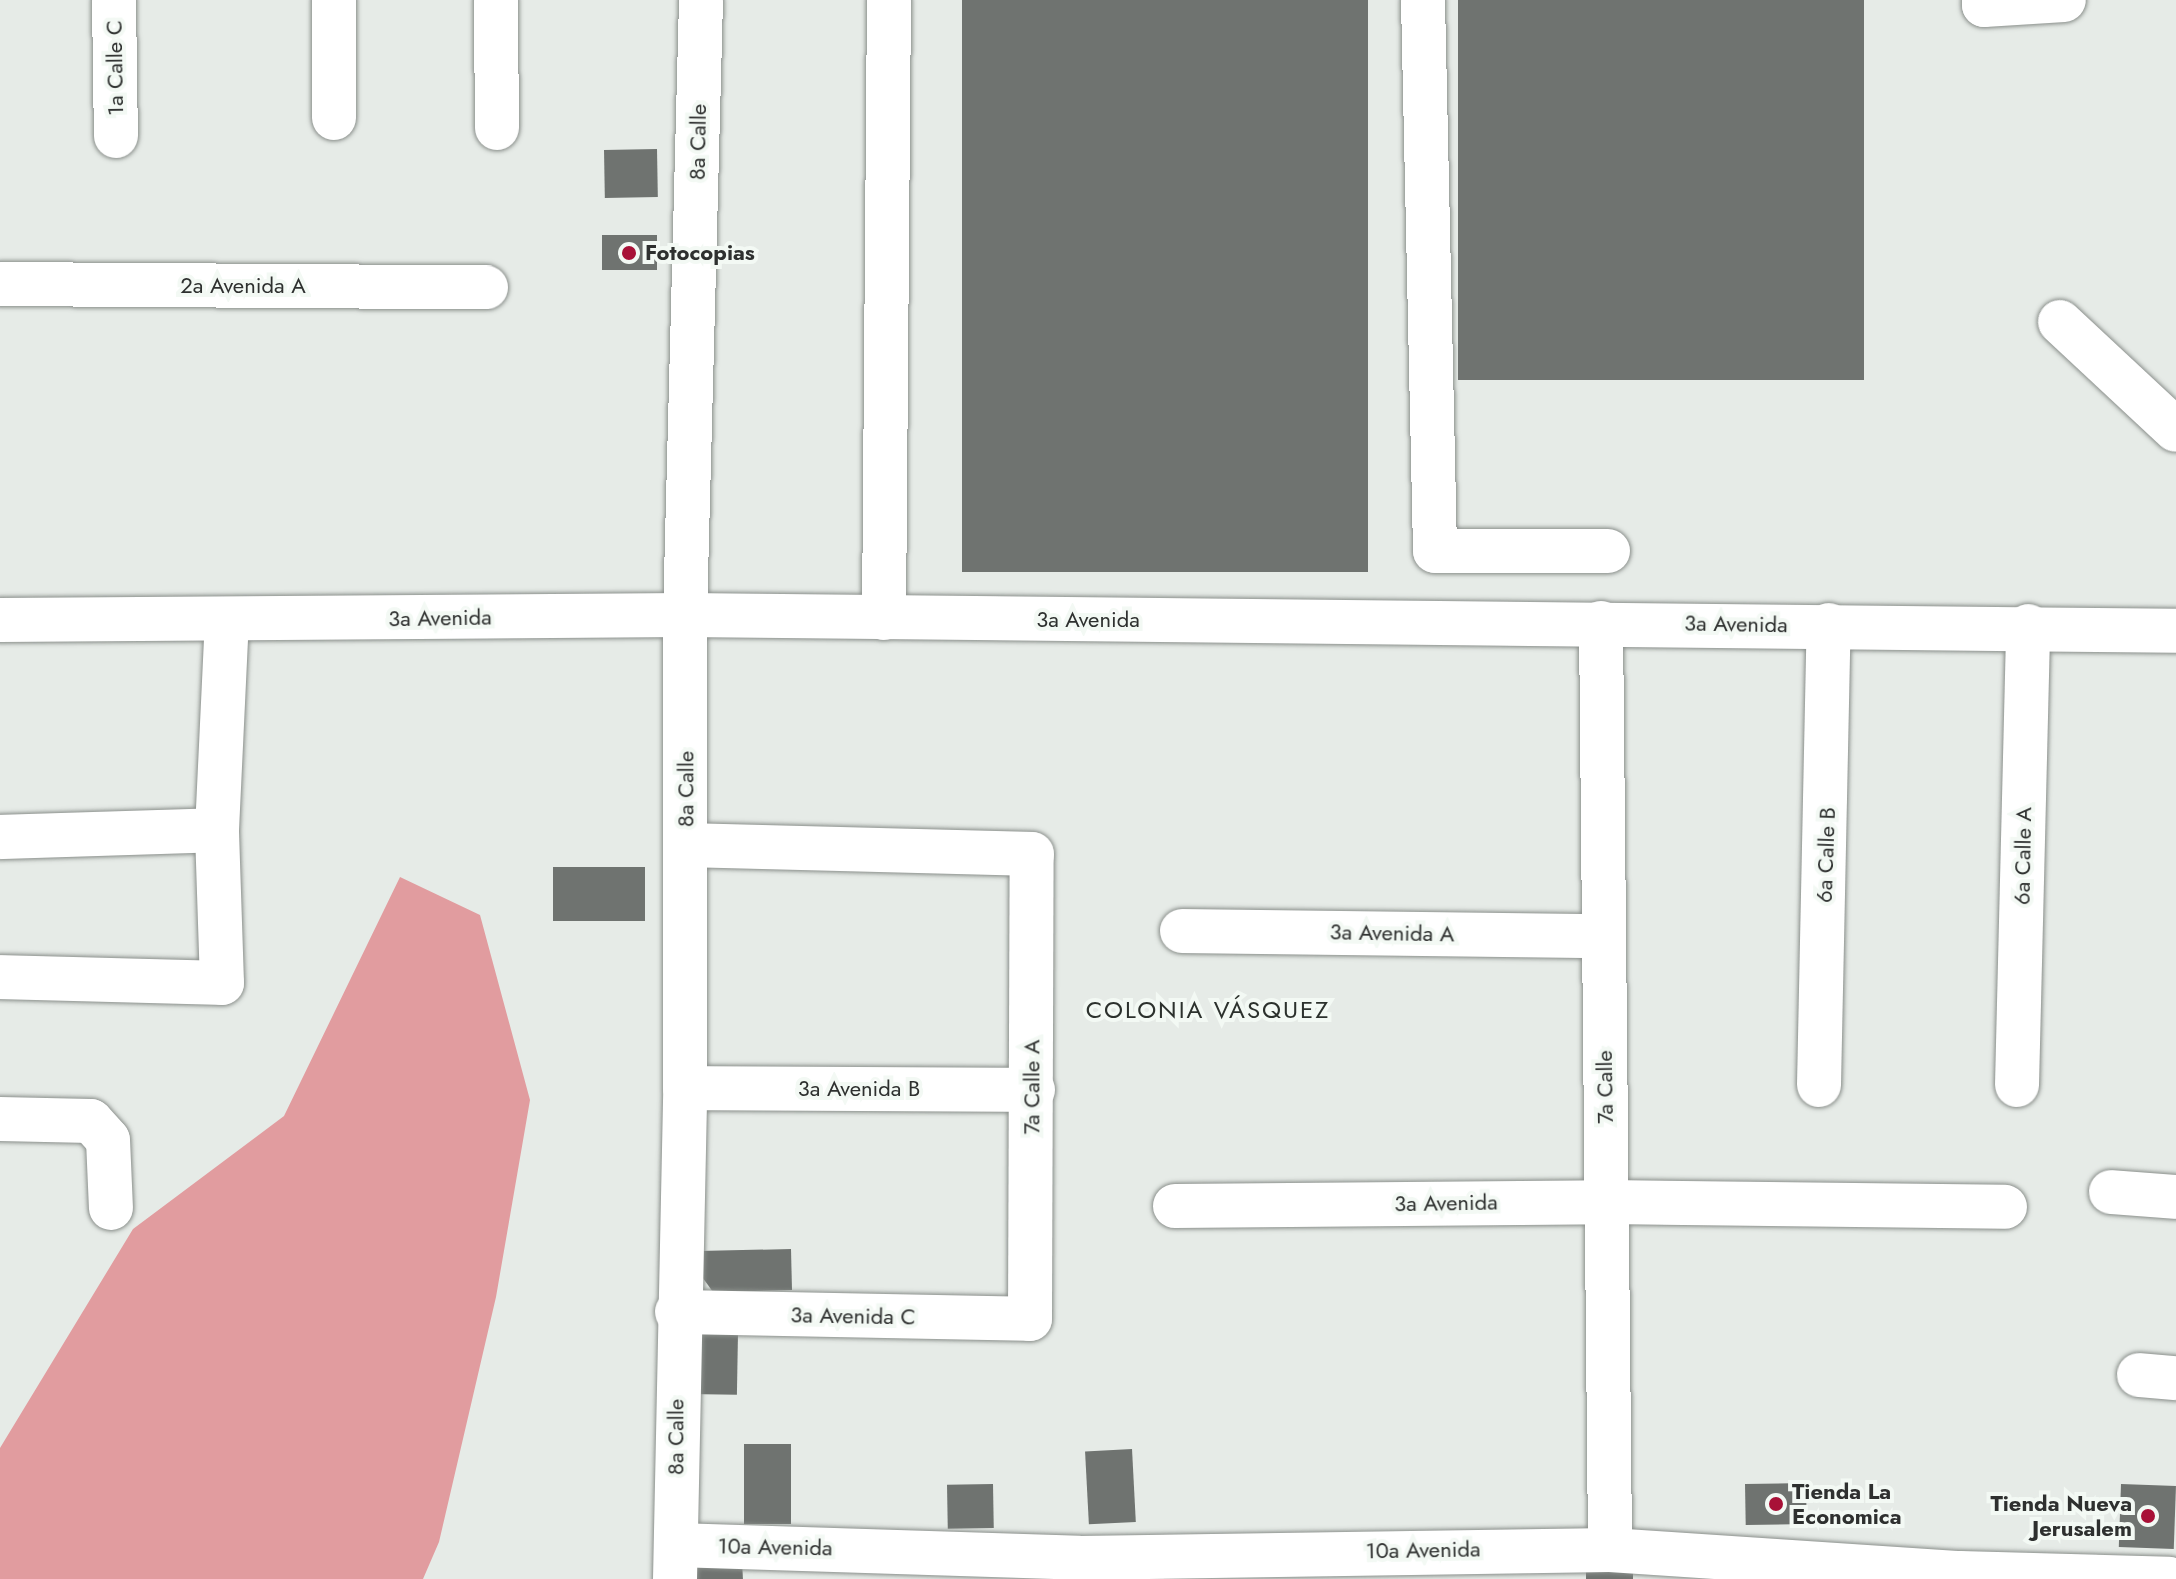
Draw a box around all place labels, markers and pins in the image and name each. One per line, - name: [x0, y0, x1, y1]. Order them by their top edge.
- place label: Fotocopias: [645, 240, 755, 266]
- marker: Fotocopias: [620, 244, 638, 262]
- place label: Tienda La Economica: [1792, 1478, 1902, 1530]
- place label: Tienda Nueva Jerusalem: [1990, 1490, 2132, 1542]
- marker: Tienda La Economica: [1767, 1495, 1785, 1513]
- marker: Tienda Nueva Jerusalem: [2139, 1507, 2157, 1525]

